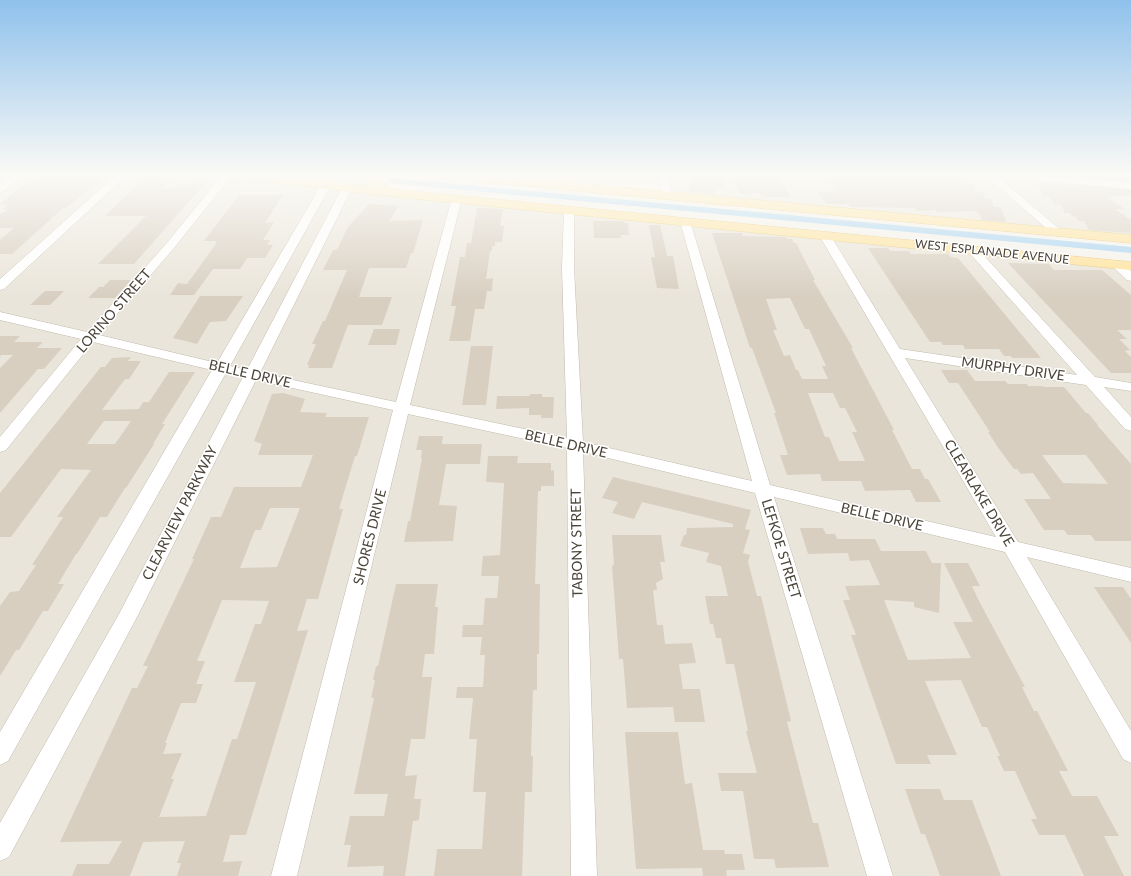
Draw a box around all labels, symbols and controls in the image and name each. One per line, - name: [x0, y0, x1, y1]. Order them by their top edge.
- street label: WEST ESPLANADE AVENUE: [914, 237, 1070, 267]
- street label: LORINO STREET: [73, 266, 155, 356]
- street label: MURPHY DRIVE: [960, 353, 1066, 385]
- street label: BELLE DRIVE: [207, 356, 293, 392]
- street label: BELLE DRIVE: [523, 426, 609, 462]
- street label: CLEARLAKE DRIVE: [941, 437, 1017, 549]
- street label: CLEARVIEW PARKWAY: [139, 443, 221, 583]
- street label: SHORES DRIVE: [350, 487, 390, 587]
- street label: TABONY STREET: [568, 488, 586, 598]
- street label: LEFKOE STREET: [758, 497, 804, 601]
- street label: BELLE DRIVE: [839, 499, 925, 535]

